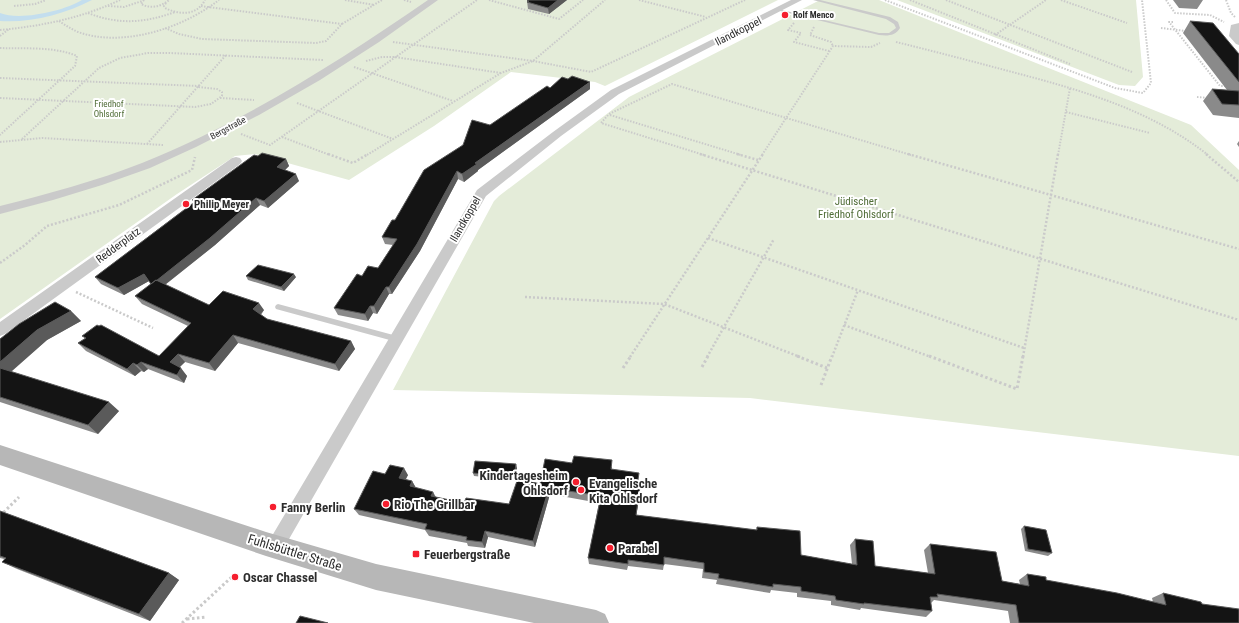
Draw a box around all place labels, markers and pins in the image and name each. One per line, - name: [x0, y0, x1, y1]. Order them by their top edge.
- marker: Rolf Menco: [780, 10, 790, 20]
- place label: Rolf Menco: [793, 10, 834, 20]
- place label: Philip Meyer: [194, 198, 250, 211]
- marker: Philip Meyer: [181, 199, 191, 209]
- place label: Kindertagesheim Ohlsdorf: [480, 468, 569, 498]
- place label: Evangelische Kita Ohlsdorf: [589, 476, 658, 506]
- marker: Kindertagesheim Ohlsdorf: [571, 477, 581, 487]
- marker: Evangelische Kita Ohlsdorf: [576, 485, 586, 495]
- place label: Rio The Grillbar: [394, 497, 476, 512]
- marker: Rio The Grillbar: [381, 499, 391, 509]
- place label: Fanny Berlin: [281, 500, 345, 515]
- marker: Fanny Berlin: [268, 502, 278, 512]
- place label: Parabel: [618, 541, 658, 556]
- marker: Parabel: [605, 543, 615, 553]
- place label: Feuerbergstraße: [424, 547, 510, 562]
- marker: Feuerbergstraße: [411, 549, 421, 559]
- place label: Oscar Chassel: [243, 570, 317, 585]
- marker: Oscar Chassel: [230, 572, 240, 582]

